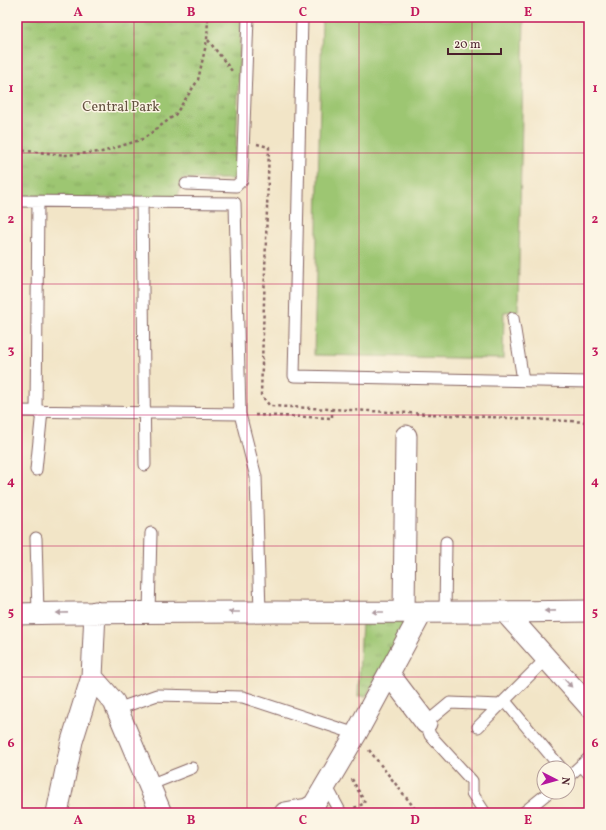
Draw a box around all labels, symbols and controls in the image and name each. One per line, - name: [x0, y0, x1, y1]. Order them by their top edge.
- text: A: [73, 4, 83, 22]
- text: B: [187, 4, 196, 22]
- text: C: [299, 4, 307, 22]
- text: D: [410, 4, 420, 22]
- text: E: [524, 4, 532, 22]
- scale bar: [448, 30, 501, 56]
- text: 20 m: [454, 37, 481, 53]
- text: 1: [8, 80, 14, 98]
- text: 1: [592, 80, 598, 98]
- park label: Central Park: [82, 98, 160, 117]
- text: 2: [8, 211, 15, 229]
- text: 2: [592, 211, 599, 229]
- text: 3: [8, 342, 15, 360]
- text: 3: [592, 342, 599, 360]
- text: 4: [7, 473, 15, 491]
- text: 4: [591, 473, 599, 491]
- text: 5: [8, 604, 14, 622]
- text: 5: [592, 604, 598, 622]
- one-way arrow: [544, 608, 556, 615]
- one-way arrow: [227, 609, 240, 615]
- one-way arrow: [371, 609, 384, 615]
- one-way arrow: [55, 610, 68, 616]
- one-way arrow: [563, 678, 572, 688]
- text: 6: [7, 735, 15, 753]
- text: 6: [591, 735, 599, 753]
- north arrow: [536, 760, 576, 800]
- text: N: [557, 776, 572, 786]
- text: A: [73, 812, 83, 830]
- text: B: [187, 812, 196, 830]
- text: C: [299, 812, 307, 830]
- text: D: [410, 812, 420, 830]
- text: E: [524, 812, 532, 830]

